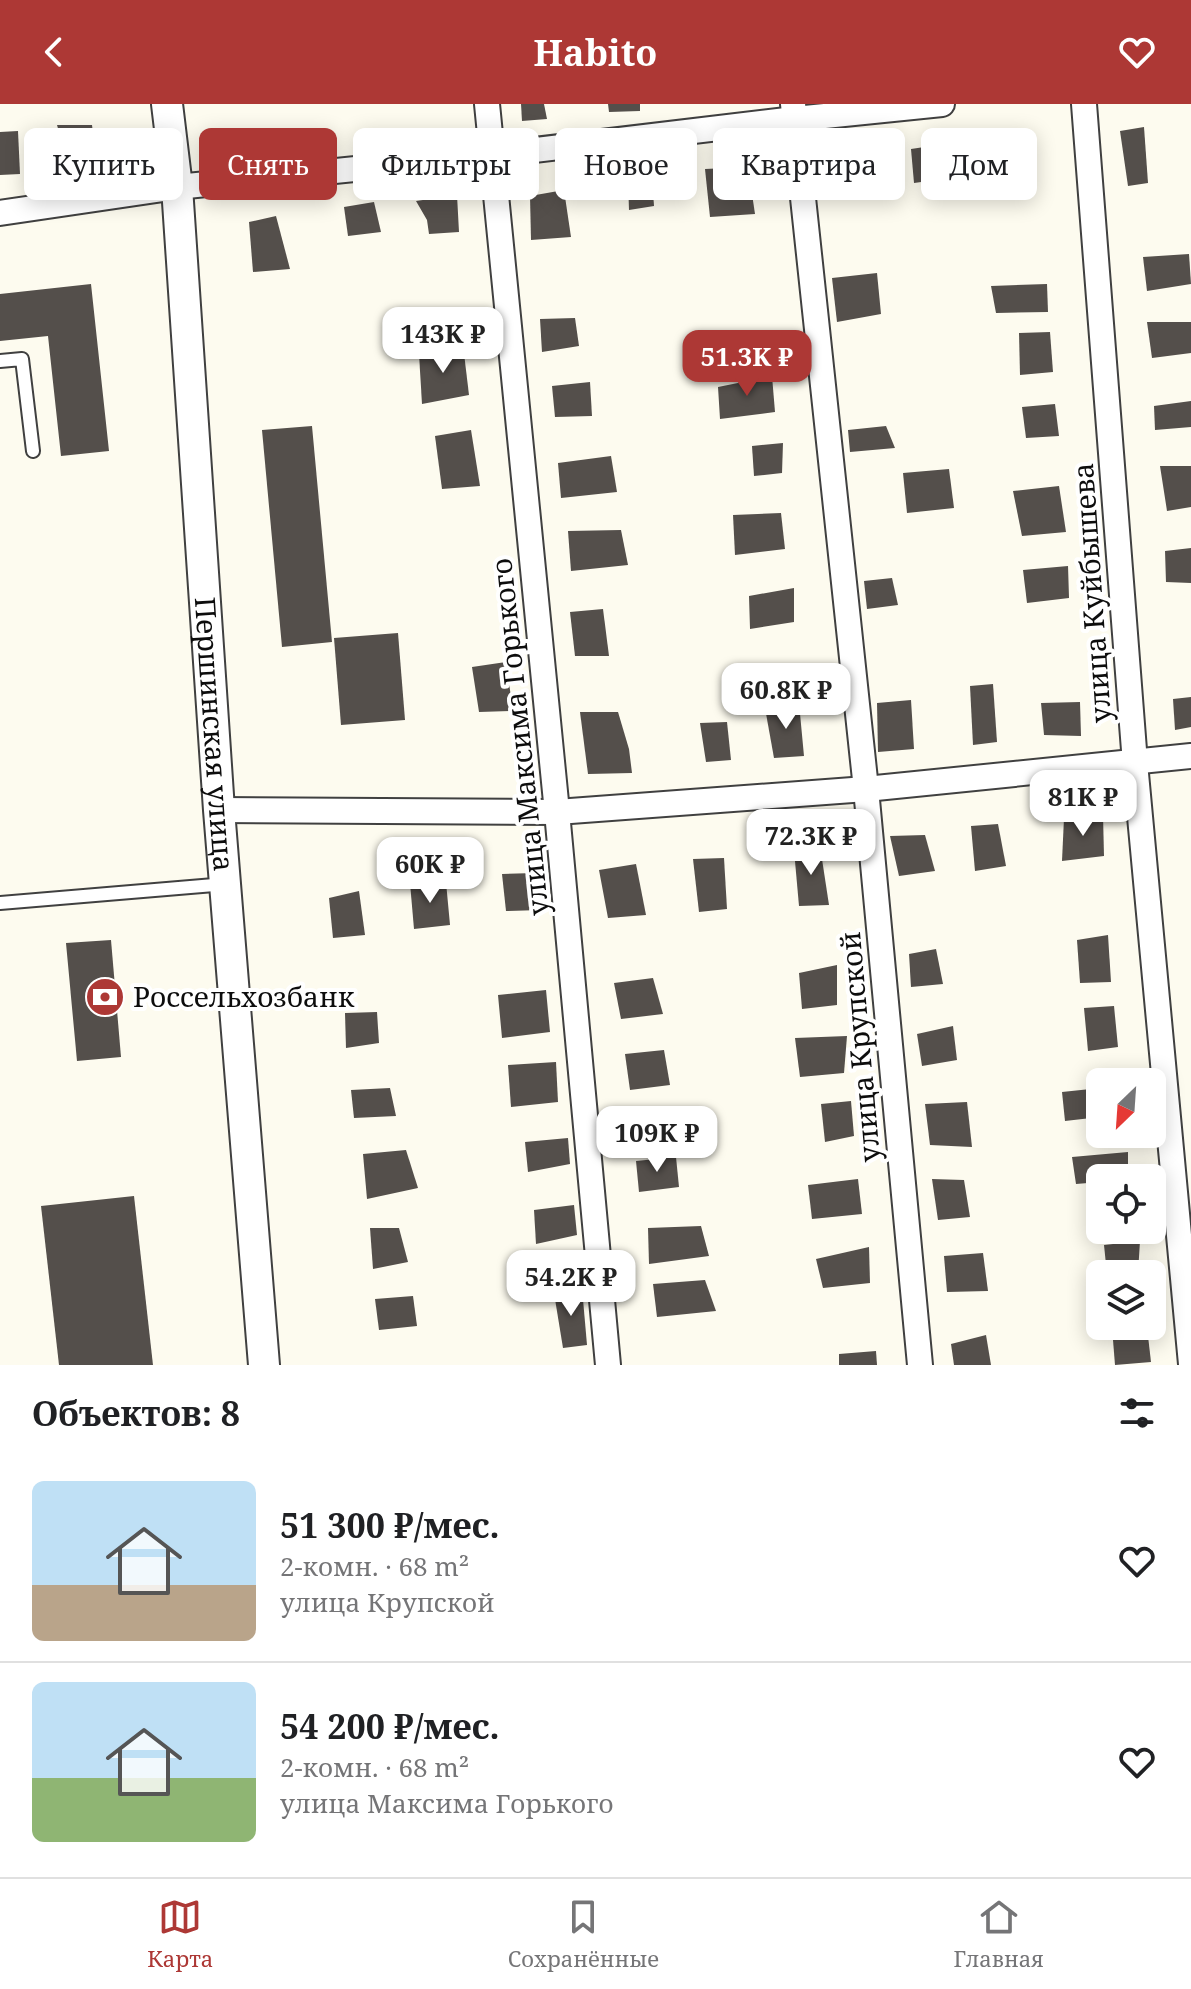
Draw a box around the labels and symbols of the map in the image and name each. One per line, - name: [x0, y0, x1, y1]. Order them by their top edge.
- pin: 143K ₽: [378, 307, 508, 375]
- pin: 51.3K ₽: [673, 330, 821, 398]
- street label: улица Куйбышева: [1063, 462, 1119, 724]
- street label: улица Максима Горького: [481, 557, 557, 918]
- street label: Першинская улица: [187, 596, 244, 873]
- pin: 60.8K ₽: [712, 663, 860, 731]
- pin: 81K ₽: [1027, 770, 1139, 838]
- pin: 72.3K ₽: [737, 809, 885, 877]
- pin: 60K ₽: [374, 837, 486, 905]
- street label: улица Крупской: [830, 930, 888, 1164]
- bank icon: Россельхозбанк: [84, 976, 126, 1018]
- place label: Россельхозбанк: [133, 977, 355, 1015]
- north arrow: [1086, 1068, 1166, 1148]
- pin: 109K ₽: [592, 1106, 722, 1174]
- pin: 54.2K ₽: [497, 1250, 645, 1318]

